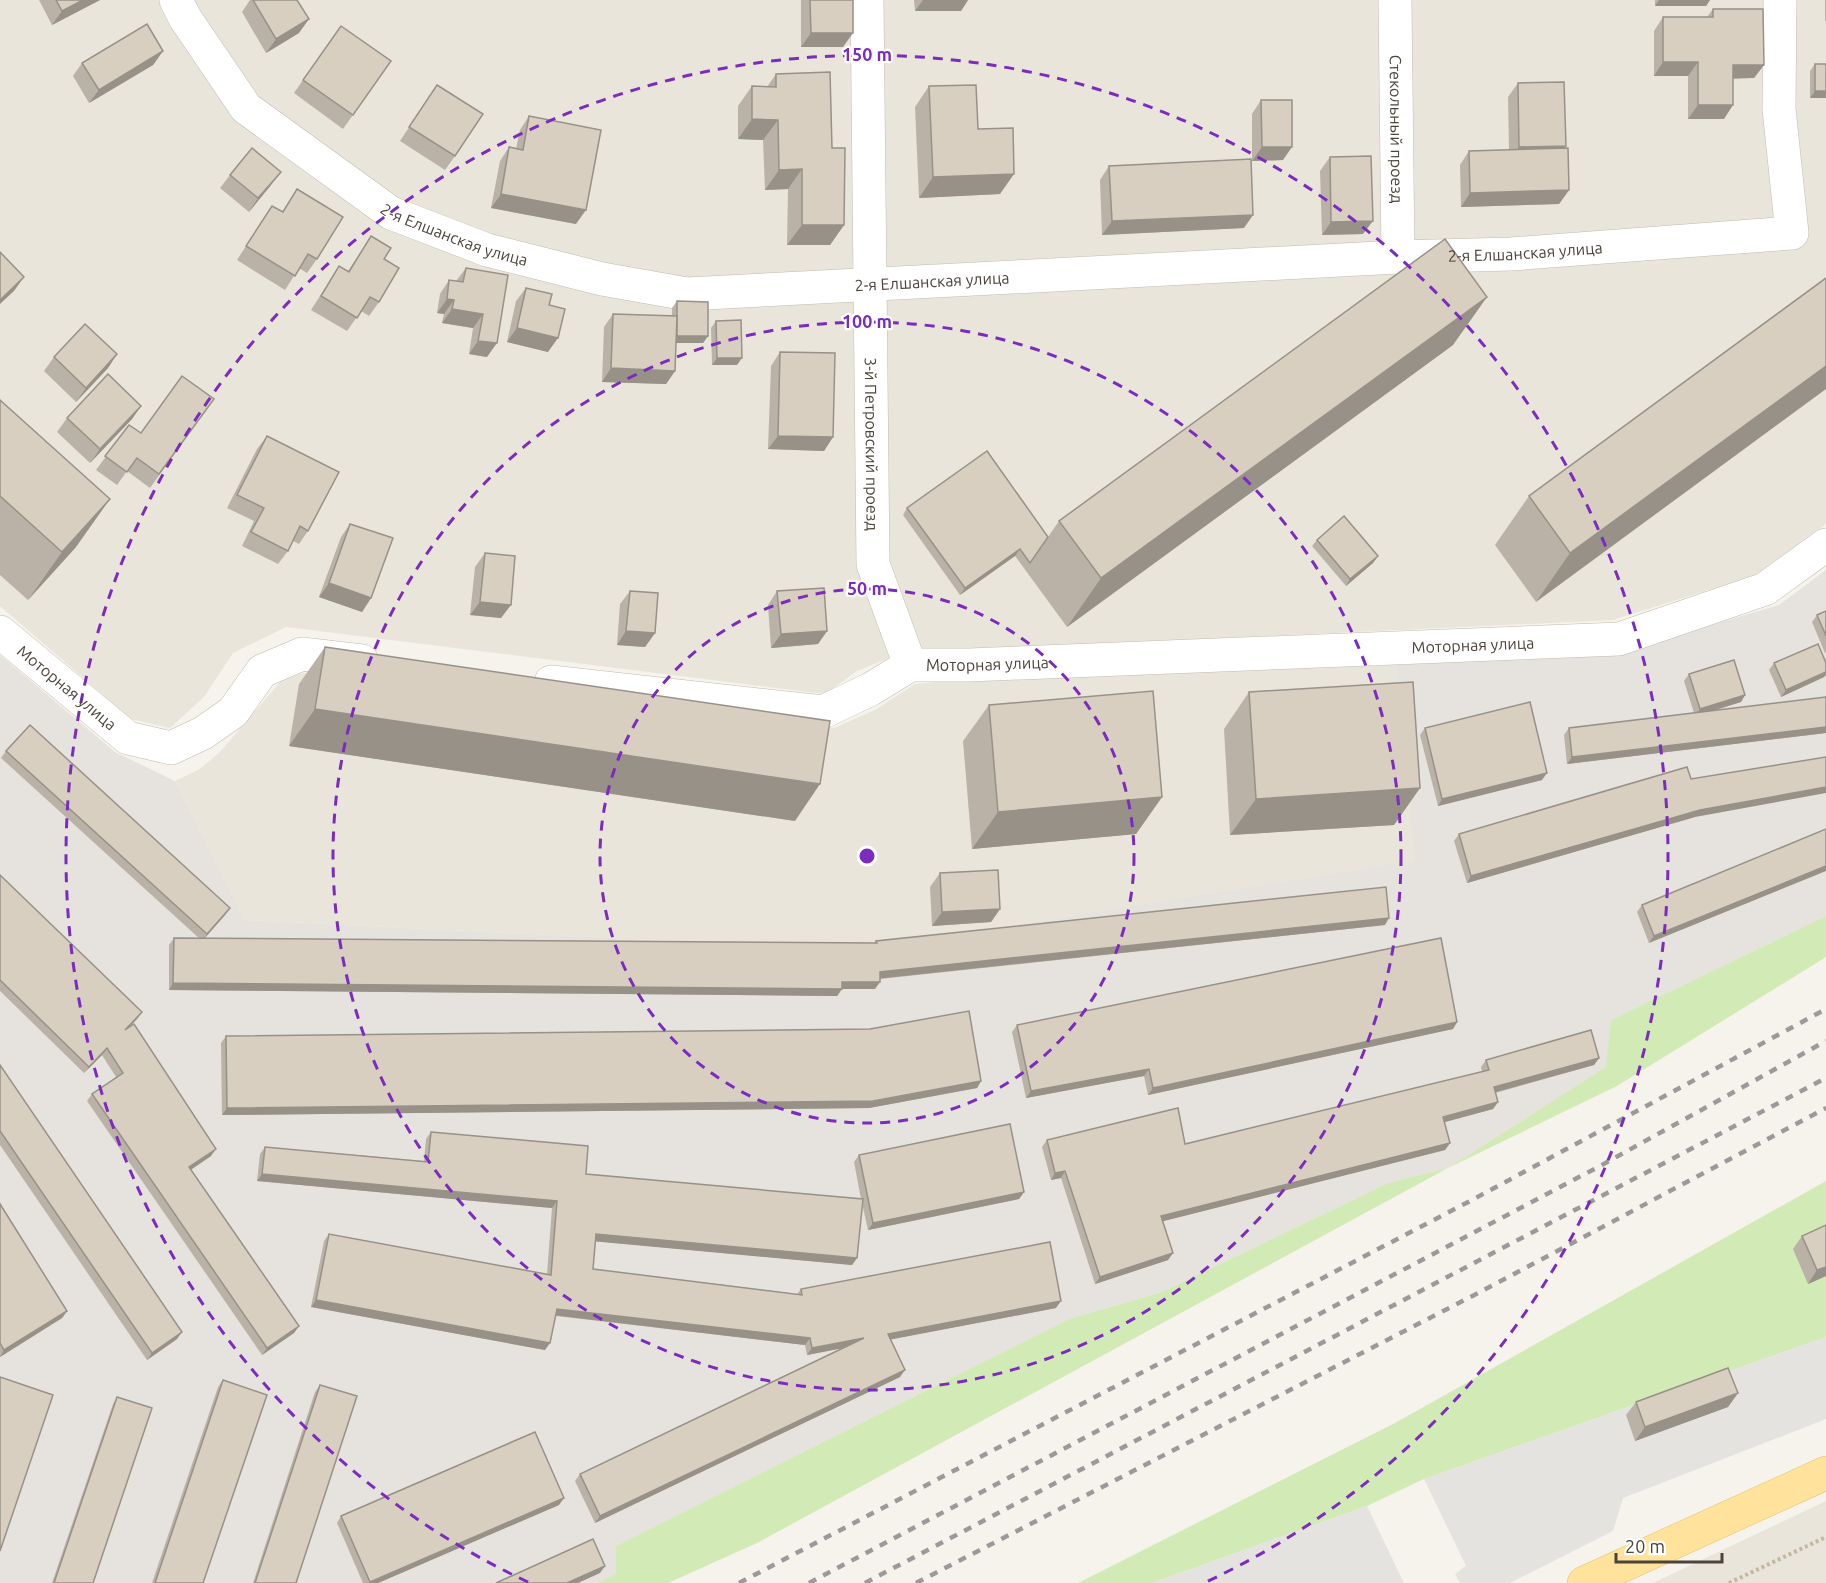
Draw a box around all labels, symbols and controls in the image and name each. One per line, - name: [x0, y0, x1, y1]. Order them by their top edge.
- text: 150 m: [842, 44, 892, 64]
- street label: Стекольный проезд: [1387, 55, 1406, 203]
- street label: 2-я Елшанская улица: [377, 200, 530, 269]
- street label: 2-я Елшанская улица: [1448, 238, 1603, 265]
- street label: 2-я Елшанская улица: [854, 268, 1010, 294]
- text: 100 m: [842, 311, 892, 331]
- street label: 3-й Петровский проезд: [862, 357, 882, 531]
- text: 50 m: [847, 578, 887, 598]
- street label: Моторная улица: [1411, 633, 1535, 656]
- street label: Моторная улица: [14, 641, 120, 734]
- street label: Моторная улица: [926, 653, 1049, 674]
- centre of rings: [857, 846, 877, 866]
- scale bar: [1616, 1526, 1722, 1564]
- text: 20 m: [1625, 1536, 1665, 1556]

